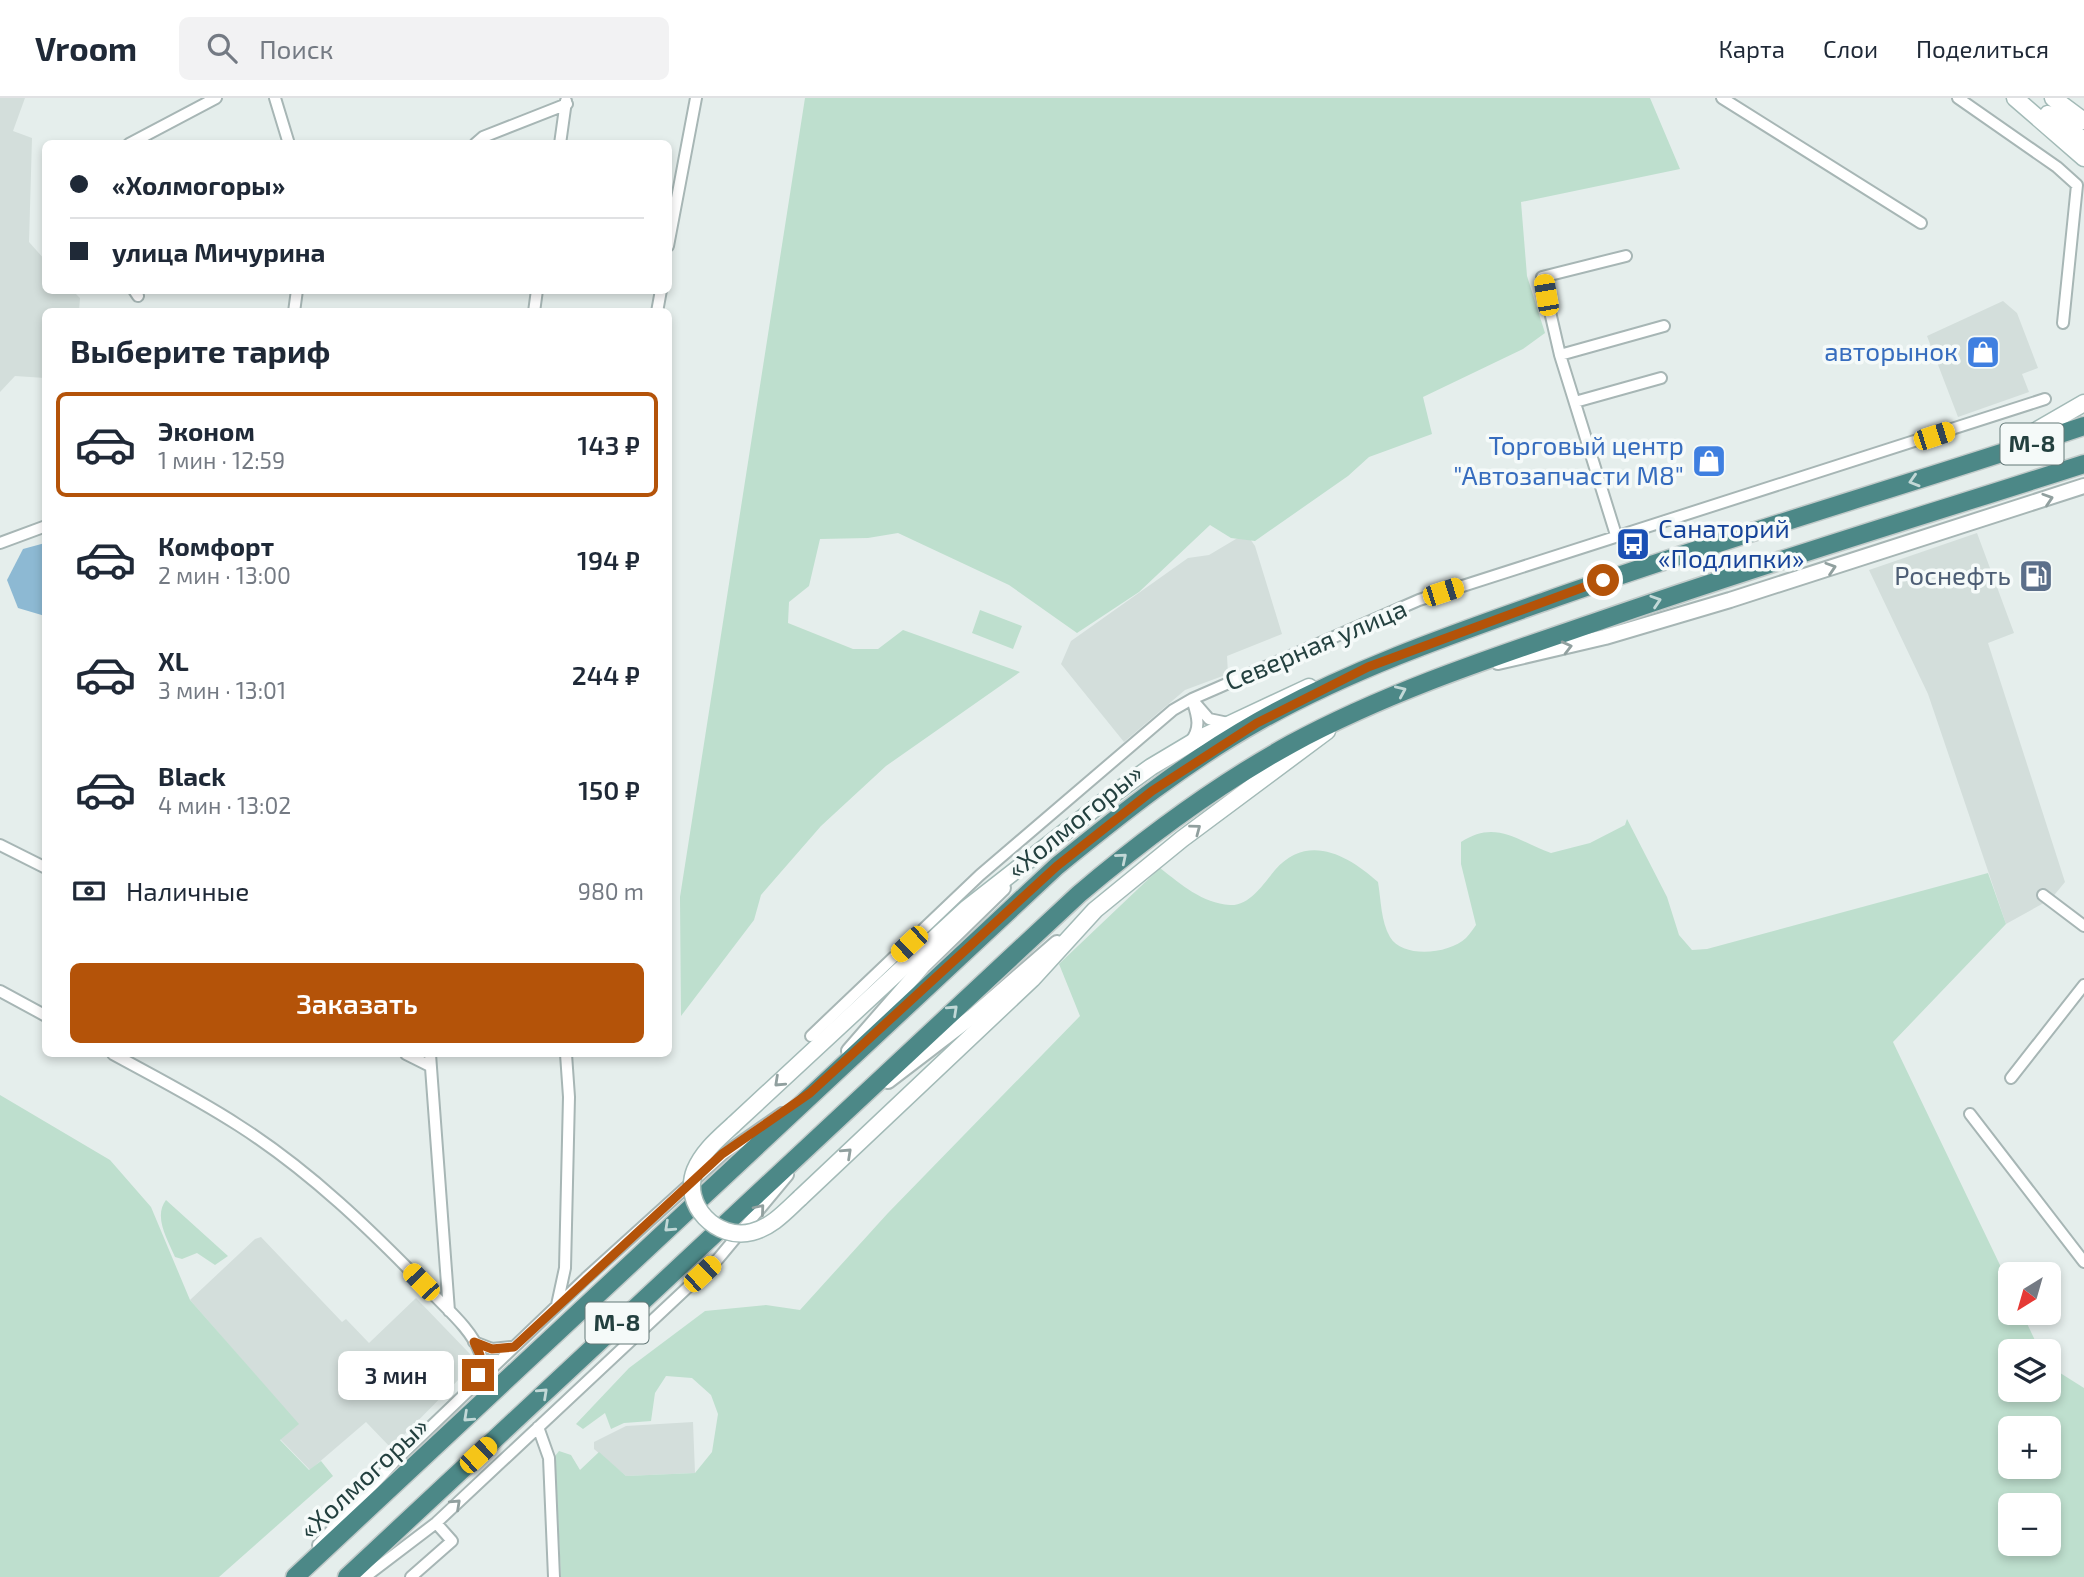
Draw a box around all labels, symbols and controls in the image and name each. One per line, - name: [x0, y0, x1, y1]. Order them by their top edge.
- search box: [179, 17, 669, 80]
- text: Vroom: [35, 28, 137, 68]
- icon: search: [203, 29, 241, 67]
- text: Поиск: [259, 33, 333, 64]
- text: Карта: [1718, 34, 1785, 63]
- text: Слои: [1823, 34, 1878, 63]
- text: Поделиться: [1916, 34, 2049, 63]
- text: «Холмогоры»: [112, 169, 285, 200]
- text: улица Мичурина: [112, 236, 325, 267]
- car: [1533, 272, 1560, 318]
- text: Выберите тариф: [70, 331, 330, 369]
- shop icon: авторынок: [1964, 333, 2002, 371]
- place label: авторынок: [1824, 335, 1958, 366]
- icon: car: [74, 413, 137, 476]
- text: Эконом: [158, 415, 255, 446]
- car: [1911, 420, 1958, 452]
- road number: М-8: [2000, 424, 2064, 464]
- text: 143 ₽: [578, 429, 640, 460]
- place label: Торговый центр "Автозапчасти М8": [1453, 429, 1684, 490]
- shop icon: Торговый центр "Автозапчасти М8": [1690, 442, 1728, 480]
- text: 1 мин · 12:59: [158, 446, 285, 474]
- one-way arrow: [1909, 473, 1921, 487]
- one-way arrow: [2042, 493, 2054, 507]
- place label: Санаторий «Подлипки»: [1658, 512, 1804, 573]
- bus stop icon: Санаторий «Подлипки»: [1614, 525, 1652, 563]
- icon: car: [74, 528, 137, 591]
- text: Комфорт: [158, 530, 274, 561]
- text: 194 ₽: [577, 544, 640, 575]
- fuel station icon: Роснефть: [2017, 557, 2055, 595]
- place label: Роснефть: [1894, 559, 2011, 590]
- text: 2 мин · 13:00: [158, 561, 291, 589]
- one-way arrow: [1825, 561, 1837, 576]
- route start: [1587, 564, 1619, 596]
- car: [1420, 576, 1467, 608]
- street label: Северная улица: [1220, 591, 1411, 697]
- one-way arrow: [1649, 595, 1661, 609]
- one-way arrow: [1561, 641, 1573, 655]
- icon: car: [74, 643, 137, 706]
- text: XL: [158, 645, 189, 676]
- text: 244 ₽: [572, 659, 640, 690]
- text: 3 мин · 13:01: [158, 676, 286, 704]
- one-way arrow: [1394, 685, 1407, 699]
- street label: «Холмогоры»: [1000, 756, 1148, 884]
- icon: car: [74, 758, 137, 821]
- text: Black: [158, 760, 226, 791]
- text: 150 ₽: [578, 774, 640, 805]
- text: 4 мин · 13:02: [158, 791, 291, 819]
- one-way arrow: [1188, 825, 1201, 837]
- one-way arrow: [1113, 854, 1126, 866]
- icon: cash: [70, 872, 108, 910]
- text: Наличные: [126, 875, 249, 906]
- text: 980 m: [578, 877, 644, 905]
- car: [887, 922, 932, 966]
- button: Заказать: [70, 963, 644, 1043]
- one-way arrow: [945, 1006, 958, 1019]
- one-way arrow: [774, 1073, 787, 1086]
- one-way arrow: [839, 1149, 852, 1161]
- one-way arrow: [752, 1205, 764, 1218]
- one-way arrow: [664, 1219, 677, 1232]
- car: [680, 1252, 725, 1296]
- car: [399, 1260, 444, 1304]
- north arrow: [1998, 1262, 2062, 1325]
- map controls: [1998, 1262, 2061, 1556]
- road number: М-8: [586, 1302, 648, 1344]
- button: layers: [1998, 1339, 2061, 1402]
- callout: 3 мин: [338, 1350, 454, 1400]
- route end: [462, 1359, 494, 1391]
- text: 3 мин: [364, 1361, 428, 1389]
- one-way arrow: [535, 1389, 548, 1402]
- street label: «Холмогоры»: [292, 1409, 434, 1544]
- one-way arrow: [463, 1409, 476, 1422]
- button: +: [1998, 1416, 2061, 1479]
- car: [456, 1433, 501, 1477]
- button: −: [1998, 1493, 2061, 1556]
- one-way arrow: [448, 1499, 461, 1512]

